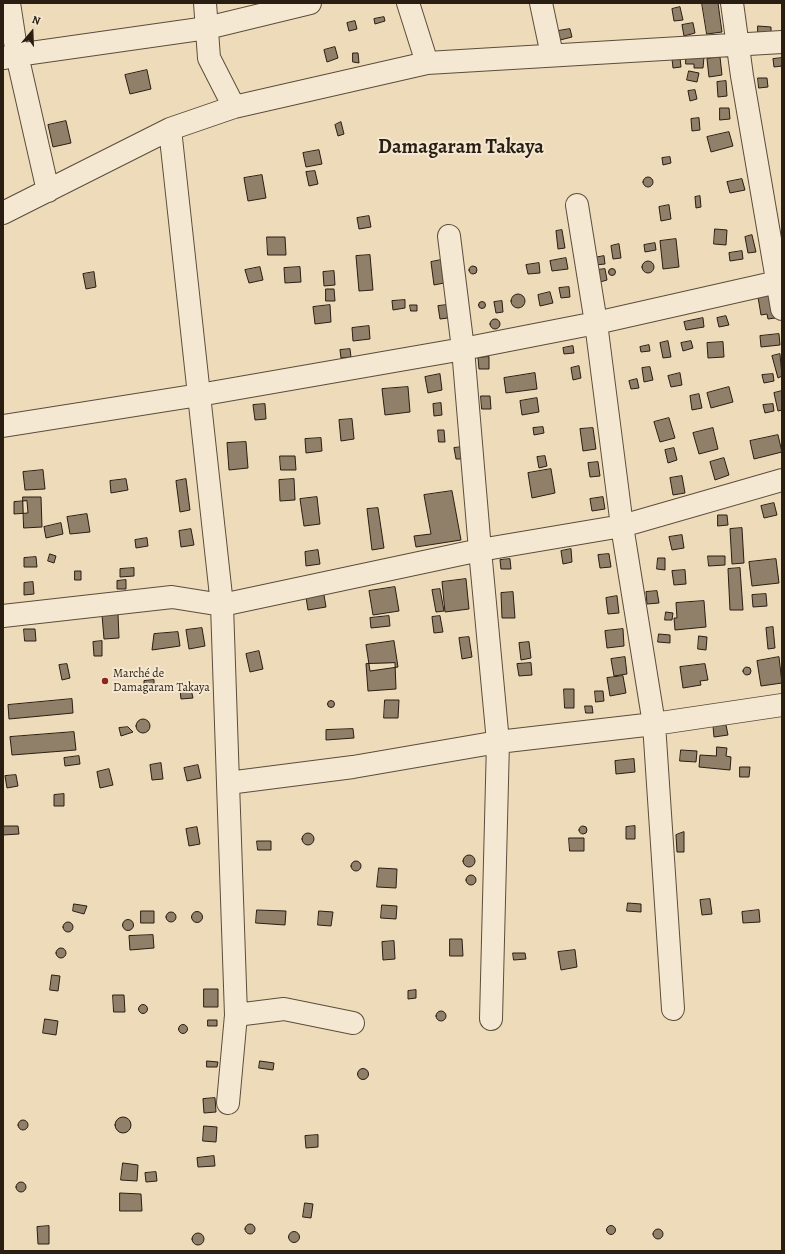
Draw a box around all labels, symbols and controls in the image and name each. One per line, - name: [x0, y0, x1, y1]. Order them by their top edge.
- north arrow: [12, 12, 52, 52]
- text: N: [30, 12, 42, 29]
- district label: Damagaram Takaya: [378, 136, 544, 160]
- place label: Marché de Damagaram Takaya: [113, 667, 210, 695]
- marker: Marché de Damagaram Takaya: [100, 676, 110, 686]

